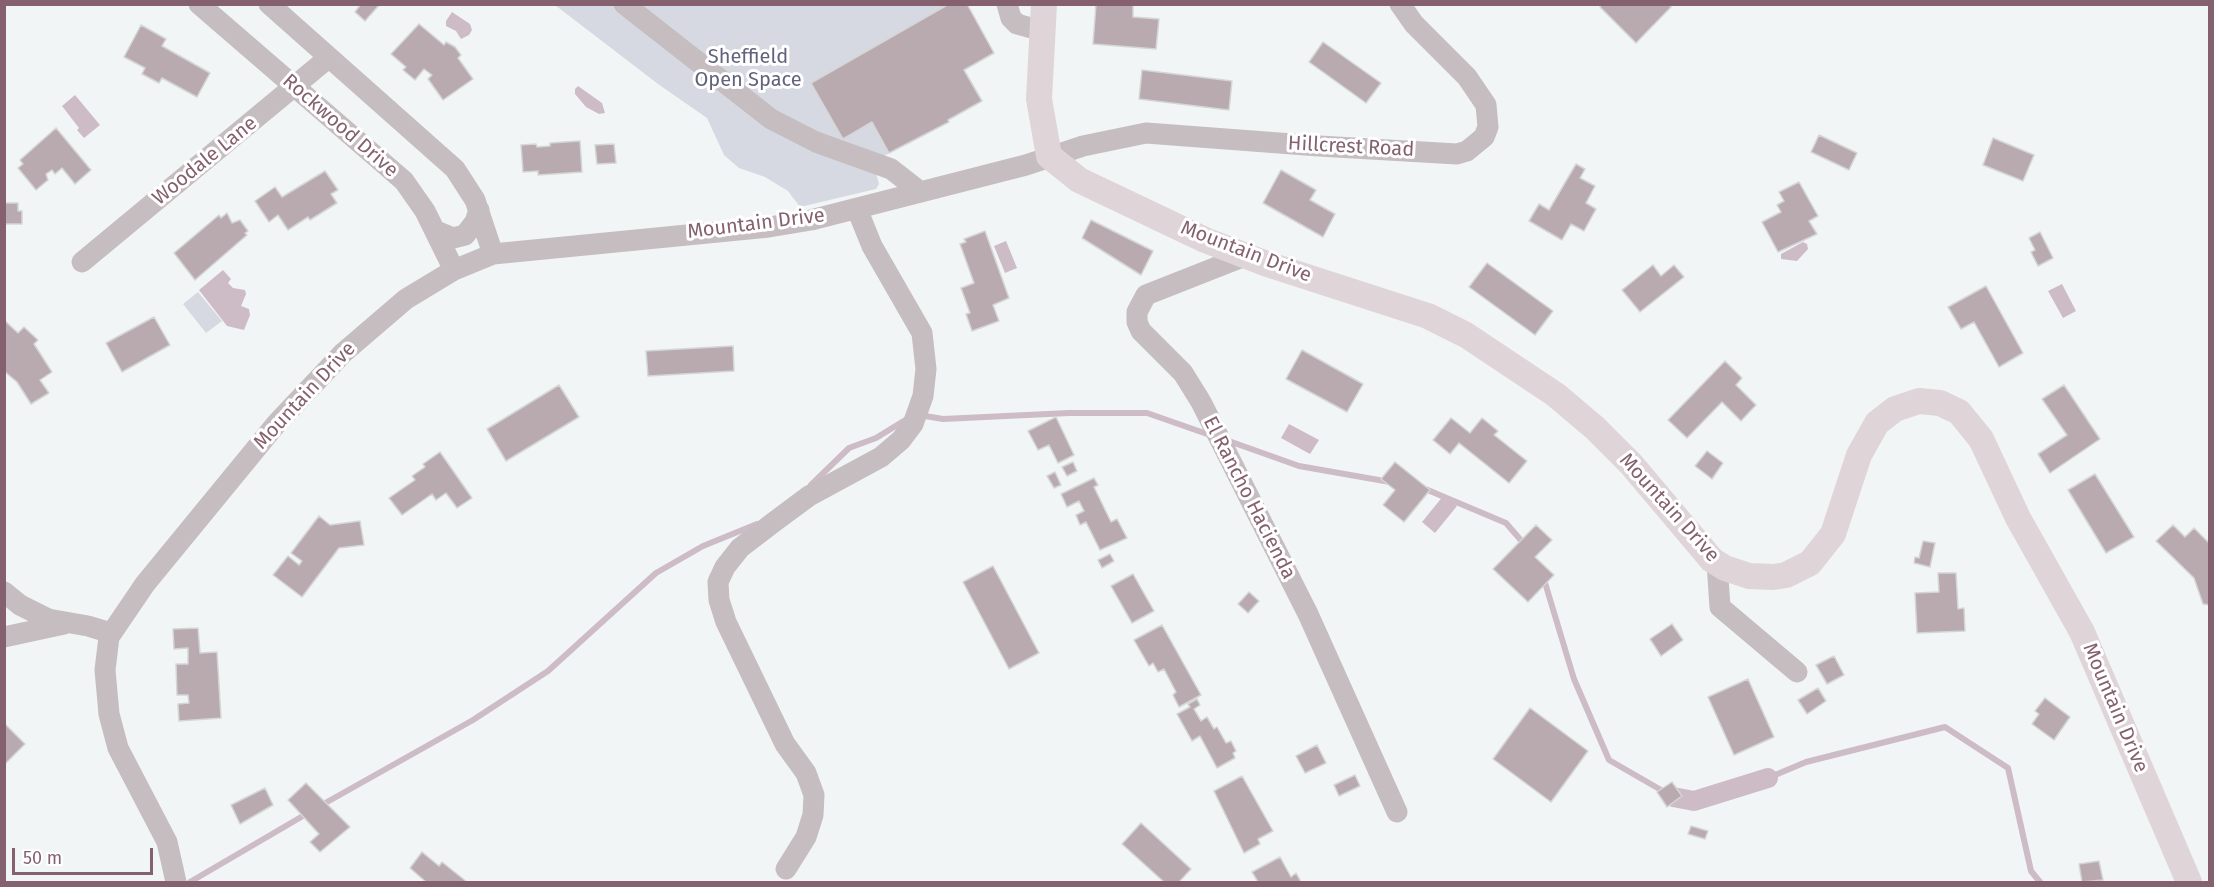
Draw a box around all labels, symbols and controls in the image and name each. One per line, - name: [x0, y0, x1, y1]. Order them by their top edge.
- park label: Sheffield Open Space: [694, 45, 802, 92]
- street label: Rockwood Drive: [277, 69, 403, 183]
- street label: Woodale Lane: [148, 112, 262, 210]
- street label: Hillcrest Road: [1287, 132, 1415, 162]
- street label: Mountain Drive: [686, 204, 826, 244]
- street label: Mountain Drive: [1177, 216, 1315, 288]
- street label: Mountain Drive: [249, 337, 361, 455]
- street label: El Rancho Hacienda: [1198, 413, 1300, 583]
- street label: Mountain Drive: [1614, 449, 1724, 567]
- street label: Mountain Drive: [2077, 640, 2153, 776]
- scale bar: [15, 836, 156, 874]
- text: 50 m: [23, 847, 62, 869]

